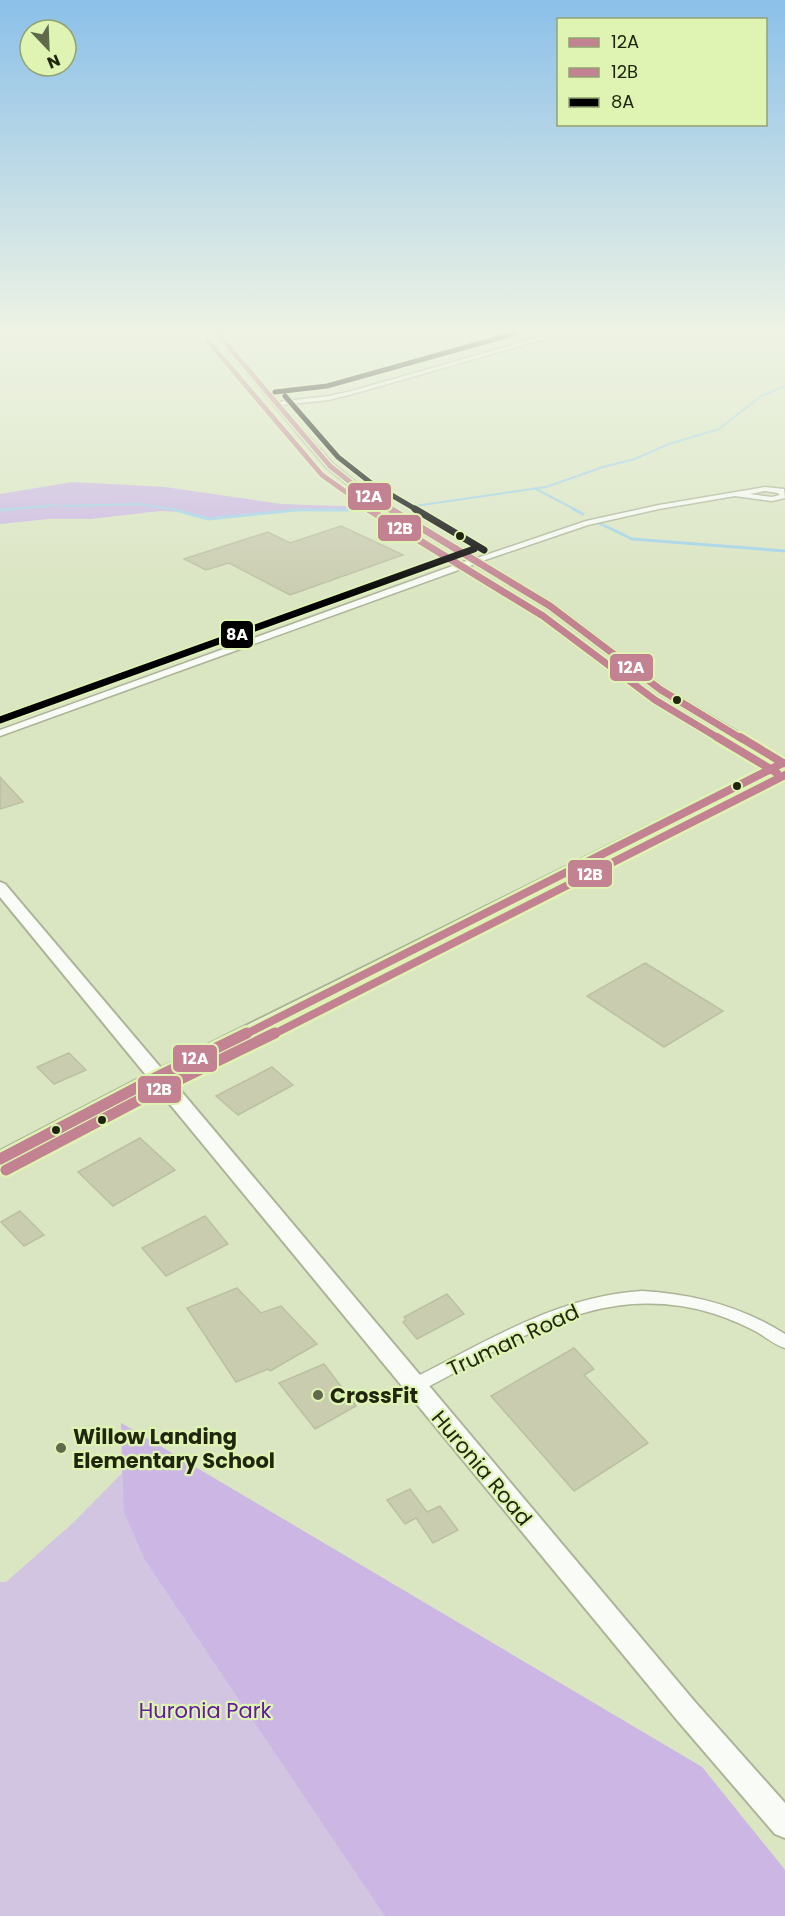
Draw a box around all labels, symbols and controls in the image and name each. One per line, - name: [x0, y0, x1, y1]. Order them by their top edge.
- north arrow: [18, 18, 78, 78]
- legend: [557, 18, 767, 126]
- text: 12A: [611, 29, 639, 54]
- text: N: [44, 48, 64, 74]
- text: 12B: [611, 59, 638, 84]
- text: 8A: [611, 89, 635, 114]
- line badge: 12A: [347, 482, 392, 511]
- text: 12A: [356, 485, 383, 508]
- line badge: 12B: [377, 514, 422, 542]
- text: 12B: [387, 517, 413, 540]
- unlabelled marker: [454, 530, 466, 542]
- line badge: 8A: [220, 620, 254, 649]
- text: 8A: [226, 623, 248, 646]
- line badge: 12A: [609, 653, 654, 682]
- text: 12A: [618, 656, 645, 679]
- unlabelled marker: [671, 694, 683, 706]
- unlabelled marker: [731, 780, 743, 792]
- line badge: 12B: [567, 859, 613, 888]
- text: 12B: [577, 863, 603, 886]
- line badge: 12A: [172, 1044, 218, 1073]
- text: 12A: [182, 1047, 209, 1070]
- line badge: 12B: [137, 1075, 182, 1104]
- text: 12B: [146, 1078, 172, 1101]
- unlabelled marker: [96, 1114, 108, 1126]
- unlabelled marker: [50, 1124, 62, 1136]
- street label: Truman Road: [442, 1297, 584, 1383]
- place label: CrossFit: [330, 1381, 418, 1410]
- marker: CrossFit: [311, 1388, 325, 1402]
- street label: Huronia Road: [425, 1404, 539, 1532]
- place label: Willow Landing Elementary School: [73, 1422, 275, 1475]
- marker: Willow Landing Elementary School: [54, 1441, 68, 1455]
- park label: Huronia Park: [139, 1696, 272, 1725]

